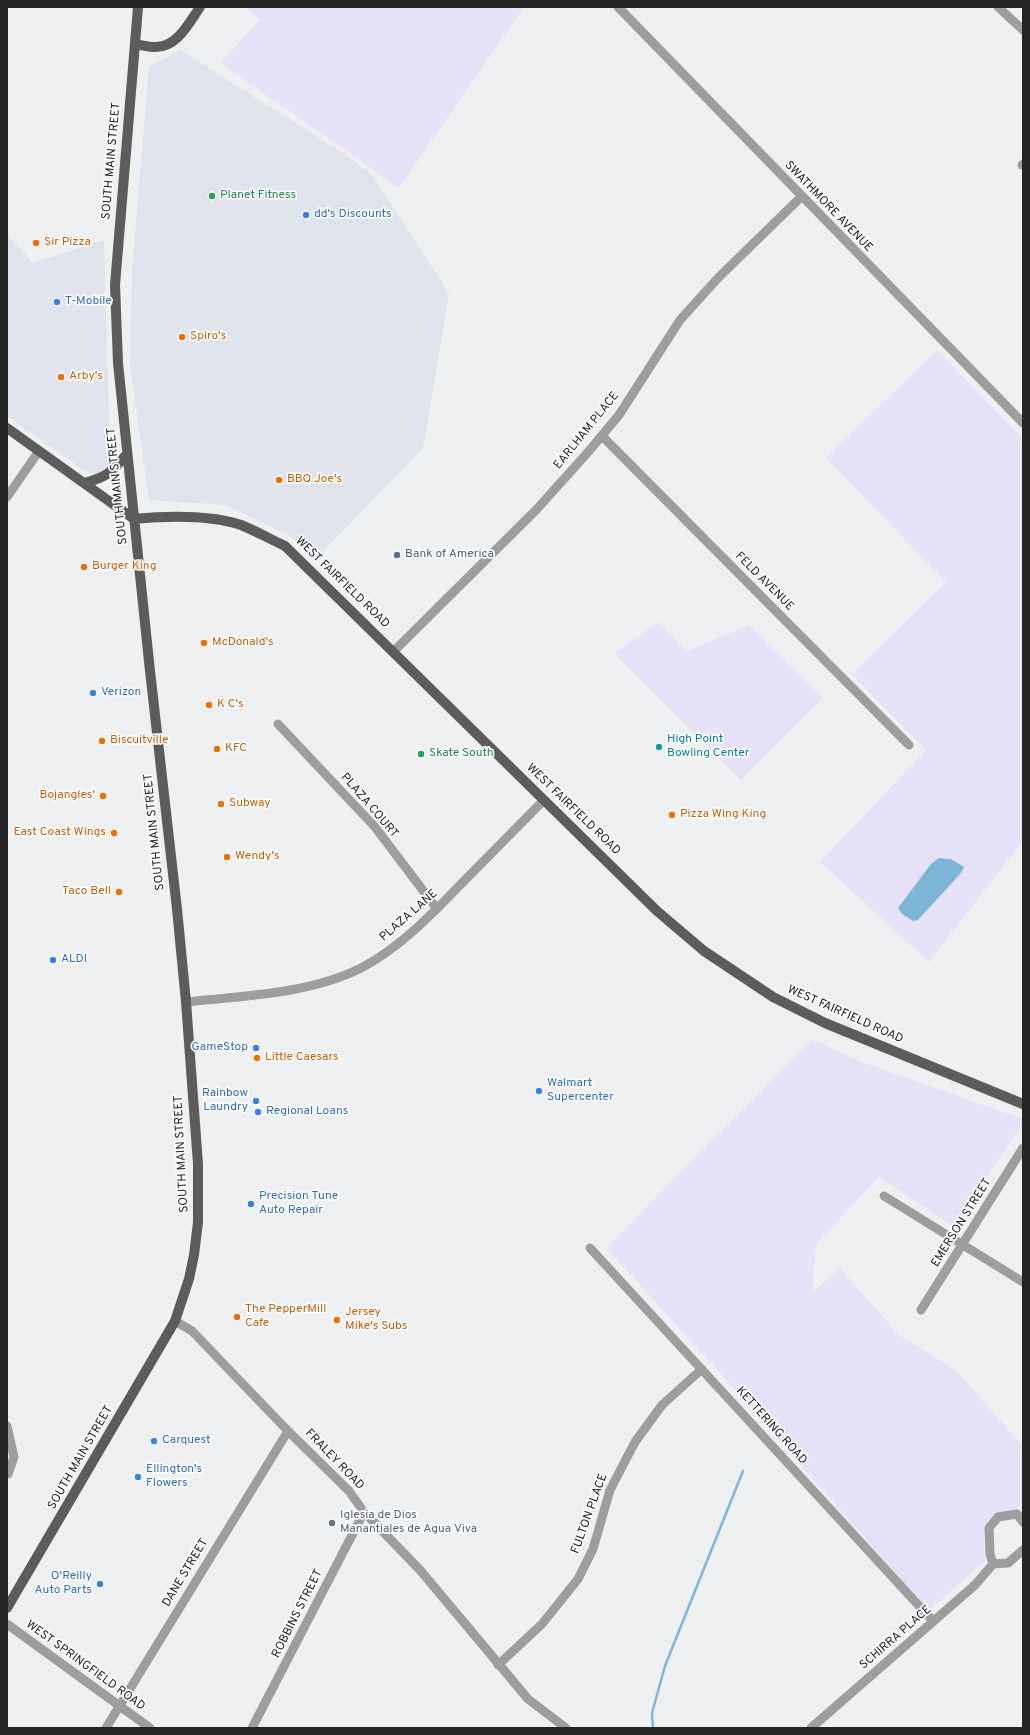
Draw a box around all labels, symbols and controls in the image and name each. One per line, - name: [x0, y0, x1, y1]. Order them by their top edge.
- street label: SOUTH MAIN STREET: [100, 102, 124, 220]
- street label: SWATHMORE AVENUE: [781, 159, 875, 255]
- place label: Planet Fitness: [220, 189, 296, 203]
- marker: Planet Fitness: [207, 191, 217, 201]
- place label: dd's Discounts: [314, 208, 392, 222]
- marker: dd's Discounts: [301, 210, 311, 220]
- place label: Sir Pizza: [44, 236, 91, 250]
- marker: Sir Pizza: [31, 238, 41, 248]
- place label: T-Mobile: [65, 295, 112, 309]
- marker: T-Mobile: [52, 297, 62, 307]
- place label: Spiro's: [190, 330, 226, 344]
- marker: Spiro's: [177, 332, 187, 342]
- place label: Arby's: [69, 370, 103, 384]
- marker: Arby's: [56, 372, 66, 382]
- street label: EARLHAM PLACE: [551, 389, 623, 473]
- street label: SOUTH MAIN STREET: [105, 427, 131, 545]
- place label: BBQ Joe's: [287, 473, 342, 487]
- marker: BBQ Joe's: [274, 475, 284, 485]
- street label: WEST FAIRFIELD ROAD: [292, 534, 392, 632]
- place label: Bank of America: [405, 548, 494, 562]
- marker: Bank of America: [392, 550, 402, 560]
- street label: FELD AVENUE: [732, 550, 796, 614]
- place label: Burger King: [92, 560, 156, 574]
- marker: Burger King: [79, 562, 89, 572]
- place label: McDonald's: [212, 636, 274, 650]
- marker: McDonald's: [199, 638, 209, 648]
- place label: Verizon: [101, 686, 141, 700]
- marker: Verizon: [88, 688, 98, 698]
- place label: K C's: [217, 698, 244, 712]
- marker: K C's: [204, 700, 214, 710]
- place label: High Point Bowling Center: [667, 733, 749, 761]
- place label: Biscuitville: [110, 734, 168, 748]
- marker: Biscuitville: [97, 736, 107, 746]
- place label: KFC: [225, 742, 247, 756]
- marker: High Point Bowling Center: [654, 742, 664, 752]
- marker: KFC: [212, 744, 222, 754]
- place label: Skate South: [429, 747, 494, 761]
- marker: Skate South: [416, 749, 426, 759]
- street label: WEST FAIRFIELD ROAD: [523, 761, 623, 859]
- street label: PLAZA COURT: [337, 771, 401, 841]
- street label: SOUTH MAIN STREET: [142, 773, 168, 891]
- place label: Bojangles': [39, 789, 95, 803]
- marker: Bojangles': [98, 791, 108, 801]
- place label: Subway: [229, 797, 271, 811]
- marker: Subway: [216, 799, 226, 809]
- place label: Pizza Wing King: [680, 808, 766, 822]
- marker: Pizza Wing King: [667, 810, 677, 820]
- place label: East Coast Wings: [13, 826, 106, 840]
- marker: East Coast Wings: [109, 828, 119, 838]
- place label: Wendy's: [235, 850, 280, 864]
- marker: Wendy's: [222, 852, 232, 862]
- place label: Taco Bell: [62, 885, 111, 899]
- marker: Taco Bell: [114, 887, 124, 897]
- street label: PLAZA LANE: [377, 887, 441, 945]
- place label: ALDI: [61, 953, 87, 967]
- marker: ALDI: [48, 955, 58, 965]
- street label: WEST FAIRFIELD ROAD: [785, 983, 905, 1047]
- place label: GameStop: [192, 1041, 248, 1055]
- marker: GameStop: [251, 1043, 261, 1053]
- place label: Little Caesars: [265, 1051, 339, 1065]
- marker: Little Caesars: [252, 1053, 262, 1063]
- place label: Walmart Supercenter: [547, 1077, 614, 1105]
- marker: Walmart Supercenter: [534, 1086, 544, 1096]
- place label: Rainbow Laundry: [202, 1087, 248, 1115]
- street label: SOUTH MAIN STREET: [172, 1095, 192, 1213]
- marker: Rainbow Laundry: [251, 1096, 261, 1106]
- place label: Regional Loans: [266, 1105, 348, 1119]
- marker: Regional Loans: [253, 1107, 263, 1117]
- street label: EMERSON STREET: [929, 1176, 995, 1270]
- place label: Precision Tune Auto Repair: [259, 1190, 338, 1218]
- marker: Precision Tune Auto Repair: [246, 1199, 256, 1209]
- place label: The PepperMill Cafe: [245, 1303, 326, 1331]
- place label: Jersey Mike's Subs: [345, 1306, 407, 1334]
- marker: The PepperMill Cafe: [232, 1312, 242, 1322]
- marker: Jersey Mike's Subs: [332, 1315, 342, 1325]
- street label: KETTERING ROAD: [732, 1384, 810, 1468]
- street label: SOUTH MAIN STREET: [45, 1404, 117, 1512]
- street label: FRALEY ROAD: [301, 1427, 367, 1493]
- place label: Carquest: [162, 1434, 210, 1448]
- marker: Carquest: [149, 1436, 159, 1446]
- place label: Ellington's Flowers: [146, 1463, 202, 1491]
- marker: Ellington's Flowers: [133, 1472, 143, 1482]
- street label: FULTON PLACE: [569, 1472, 611, 1556]
- place label: Iglesia de Dios Manantiales de Agua Viva: [340, 1509, 477, 1537]
- marker: Iglesia de Dios Manantiales de Agua Viva: [327, 1518, 337, 1528]
- street label: DANE STREET: [160, 1536, 212, 1610]
- street label: ROBBINS STREET: [269, 1567, 327, 1661]
- place label: O'Reilly Auto Parts: [35, 1570, 92, 1598]
- marker: O'Reilly Auto Parts: [95, 1579, 105, 1589]
- street label: SCHIRRA PLACE: [857, 1603, 935, 1673]
- street label: WEST SPRINGFIELD ROAD: [23, 1618, 147, 1714]

